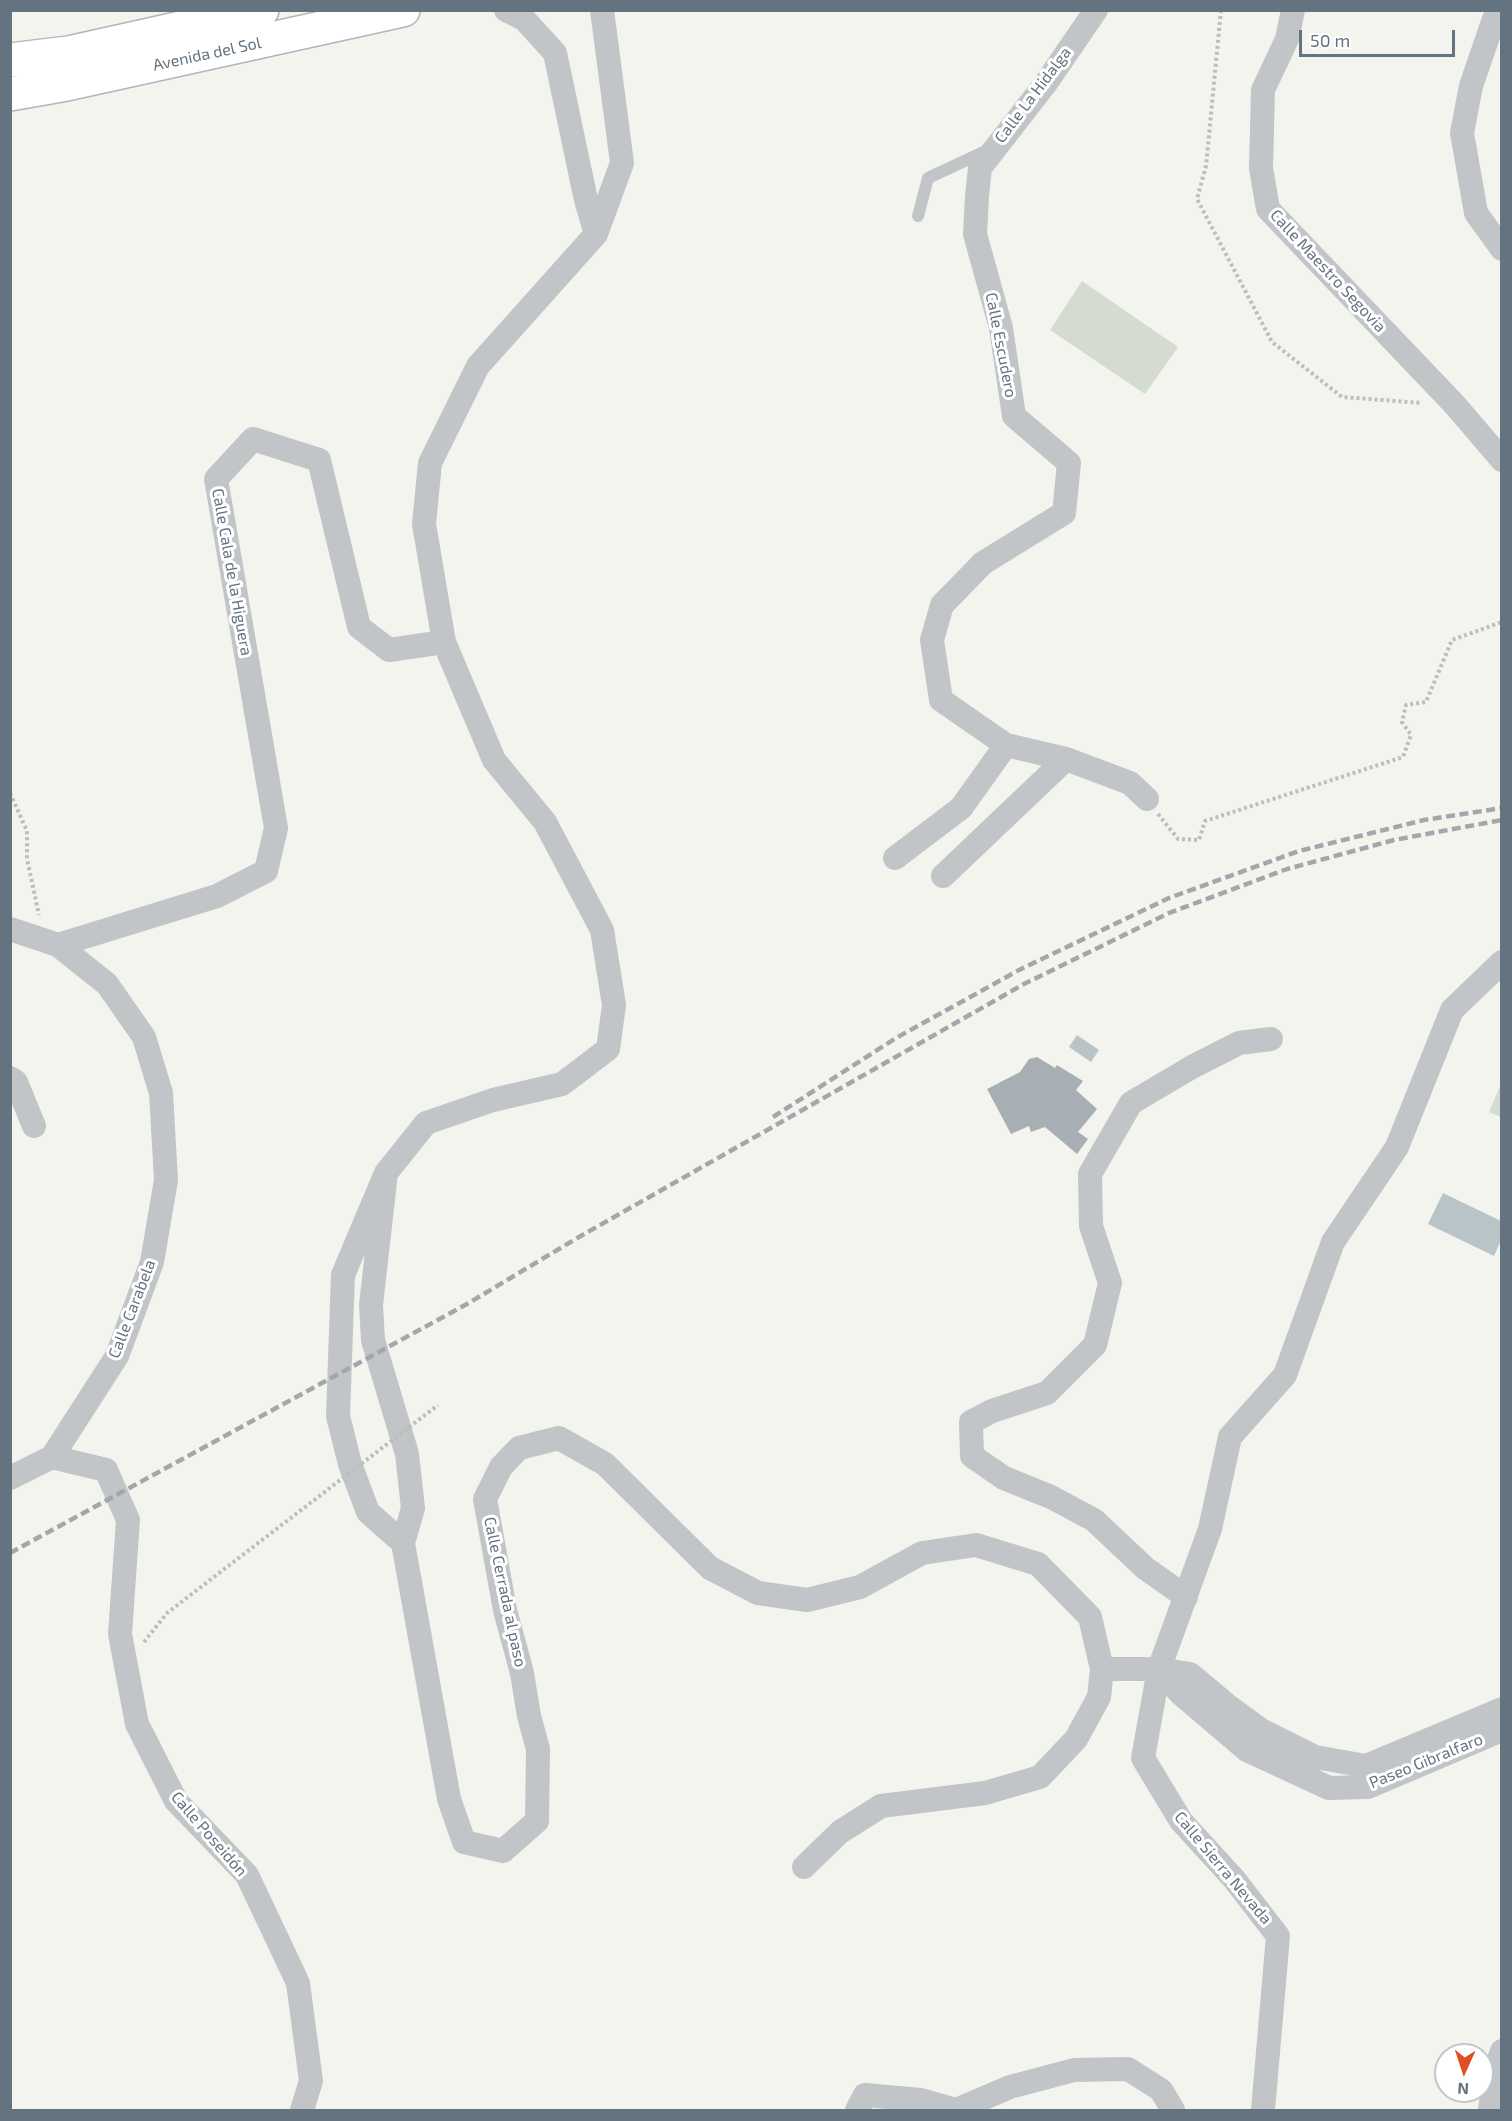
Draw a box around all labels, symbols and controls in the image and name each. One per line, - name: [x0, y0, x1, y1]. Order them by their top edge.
- scale bar: [1302, 18, 1458, 56]
- text: 50 m: [1310, 29, 1350, 51]
- street label: Avenida del Sol: [151, 33, 263, 75]
- street label: Calle La Hidalga: [991, 43, 1075, 147]
- street label: Calle Maestro Segovia: [1266, 206, 1390, 336]
- street label: Calle Escudero: [981, 291, 1021, 399]
- street label: Calle Cala de la Higuera: [208, 487, 256, 657]
- street label: Calle Carabela: [104, 1257, 160, 1361]
- street label: Calle Cerrada al paso: [480, 1515, 530, 1669]
- street label: Paseo Gibralfaro: [1366, 1729, 1486, 1793]
- street label: Calle Poseidón: [167, 1788, 251, 1880]
- street label: Calle Sierra Nevada: [1170, 1808, 1276, 1928]
- north arrow: [1434, 2043, 1494, 2103]
- text: N: [1457, 2080, 1469, 2099]

